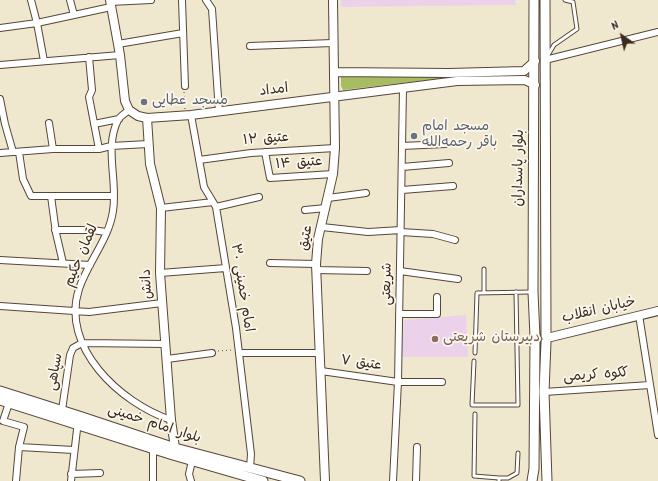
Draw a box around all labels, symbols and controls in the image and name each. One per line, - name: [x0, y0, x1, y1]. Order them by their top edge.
- north arrow: [602, 16, 642, 56]
- text: N: [607, 17, 623, 35]
- street label: امداد: [259, 81, 289, 101]
- place label: مسجد عطایی: [152, 94, 228, 110]
- marker: مسجد عطایی: [139, 97, 149, 107]
- place label: مسجد امام باقر رحمه‌الله: [422, 120, 497, 152]
- street label: بلوار پاسداران: [511, 129, 529, 207]
- street label: عتیق ۱۲: [243, 130, 289, 150]
- marker: مسجد امام باقر رحمه‌الله: [409, 131, 419, 141]
- street label: عتیق ۱۴: [275, 154, 323, 174]
- street label: لقمان حکیم: [61, 222, 103, 290]
- street label: عتیق: [296, 224, 318, 252]
- street label: امام خمینی ۳۰: [226, 243, 256, 333]
- street label: شریعتی: [379, 262, 397, 306]
- street label: دانش: [139, 268, 157, 300]
- street label: خیابان انقلاب: [561, 294, 637, 328]
- place label: دبیرستان شریعتی: [443, 331, 540, 347]
- marker: دبیرستان شریعتی: [430, 334, 440, 344]
- street label: سپاهی: [44, 352, 68, 392]
- street label: عتیق ۷: [339, 353, 383, 375]
- street label: ککوه کریمی: [563, 365, 629, 387]
- street label: بلوار امام خمینی: [105, 402, 203, 448]

